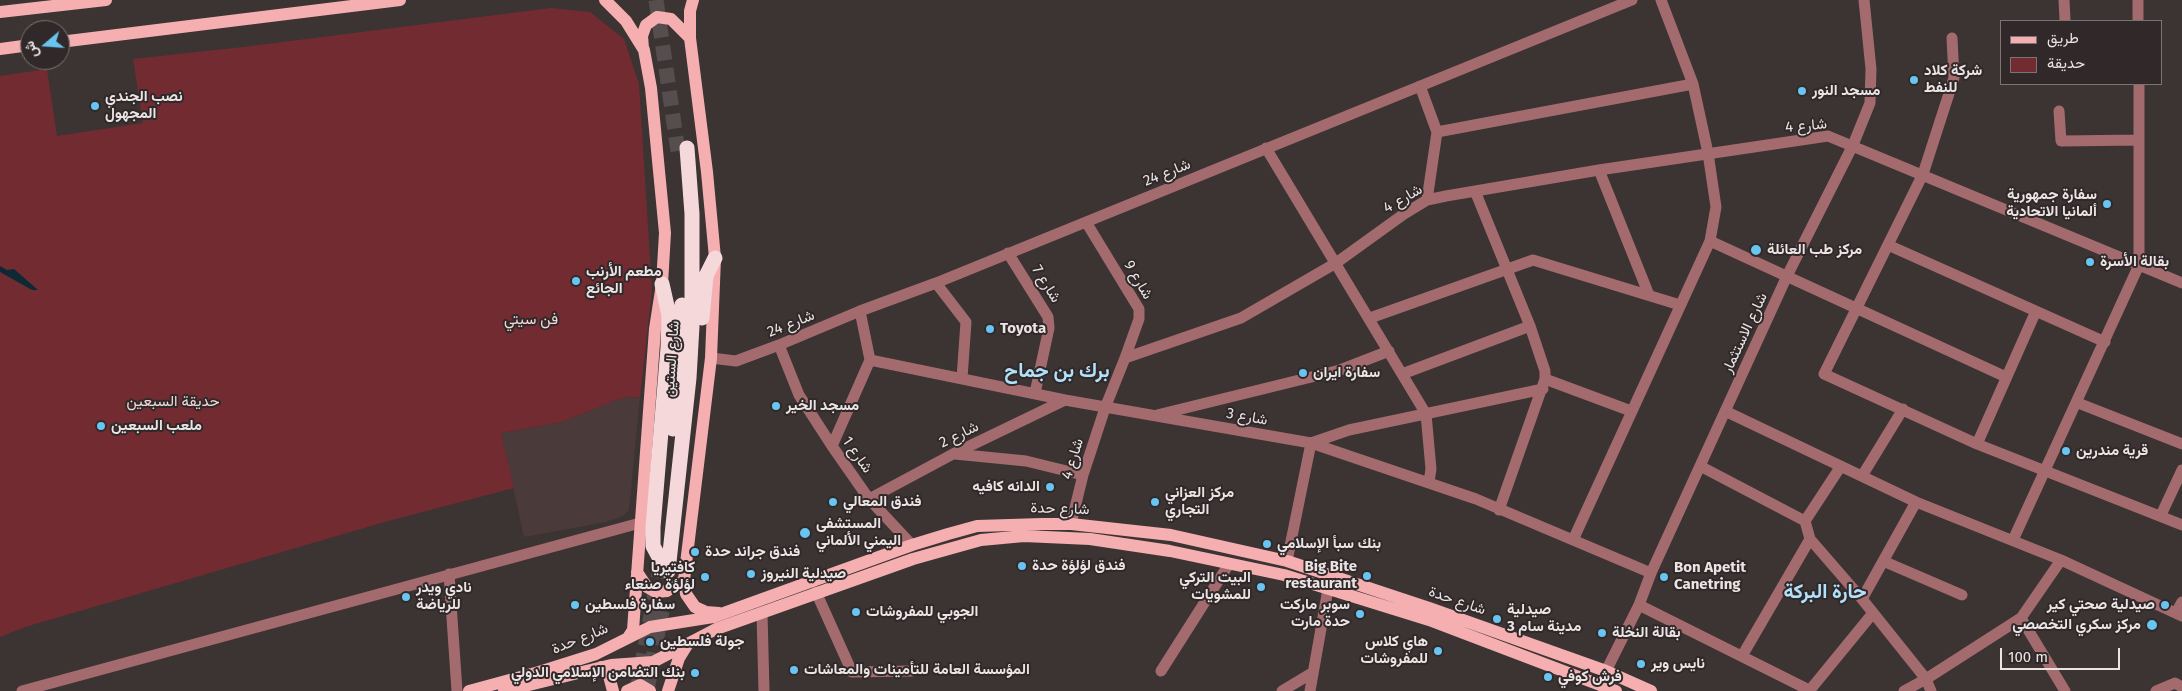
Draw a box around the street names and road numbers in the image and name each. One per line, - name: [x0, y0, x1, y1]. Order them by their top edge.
- street label: شارع 4: [1784, 115, 1828, 137]
- street label: شارع 24: [1141, 155, 1193, 191]
- street label: شارع 4: [1380, 181, 1426, 217]
- street label: شارع 9: [1120, 257, 1156, 303]
- street label: شارع 7: [1028, 262, 1064, 306]
- street label: شارع الاستثمار: [1719, 290, 1771, 376]
- street label: شارع 24: [765, 306, 817, 342]
- street label: شارع الستين: [660, 320, 684, 398]
- street label: شارع 3: [1225, 405, 1269, 429]
- street label: شارع 2: [936, 418, 982, 452]
- street label: شارع 1: [838, 433, 876, 477]
- street label: شارع 4: [1058, 436, 1088, 482]
- street label: شارع حدة: [1030, 499, 1090, 519]
- street label: شارع حدة: [1426, 583, 1488, 619]
- street label: شارع حدة: [549, 620, 611, 658]

